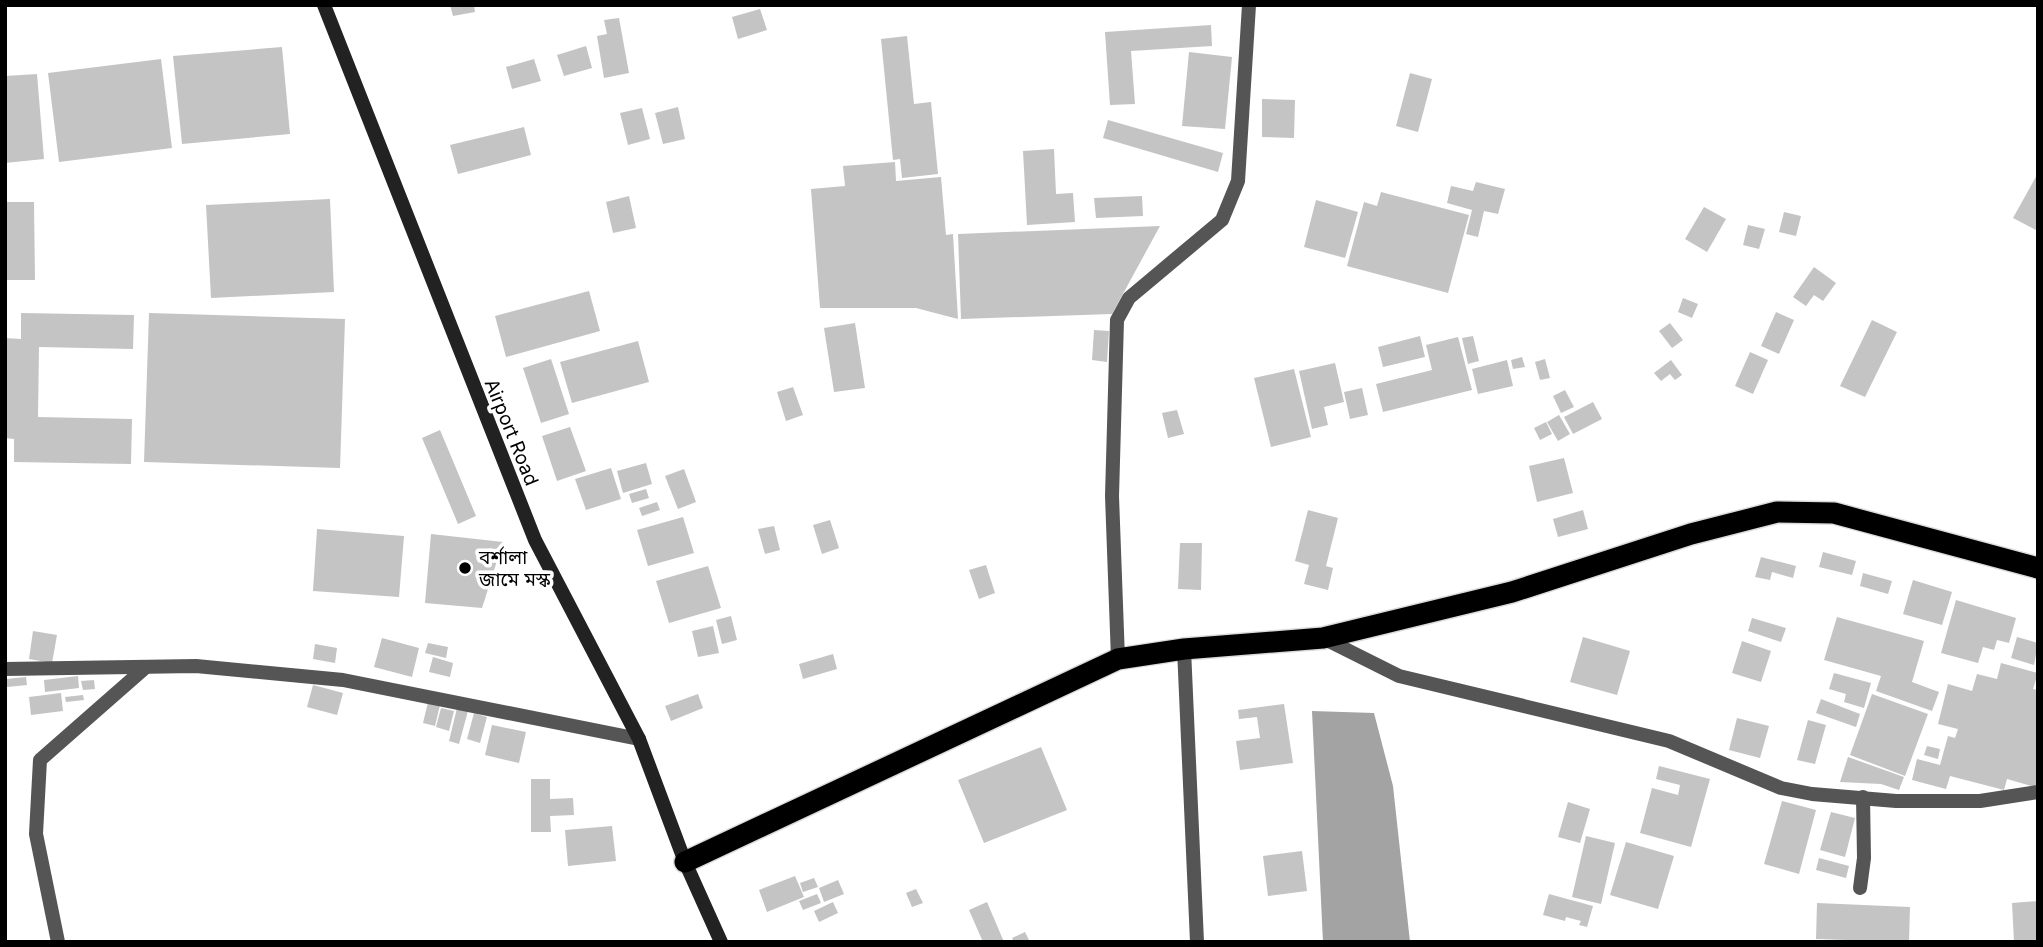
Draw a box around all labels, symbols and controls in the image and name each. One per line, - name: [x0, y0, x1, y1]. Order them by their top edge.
- street label: Airport Road: [480, 375, 543, 489]
- place label: বর্শালা জামে মস্ক: [478, 546, 550, 591]
- marker: বর্শালা জামে মস্ক: [457, 560, 473, 576]

